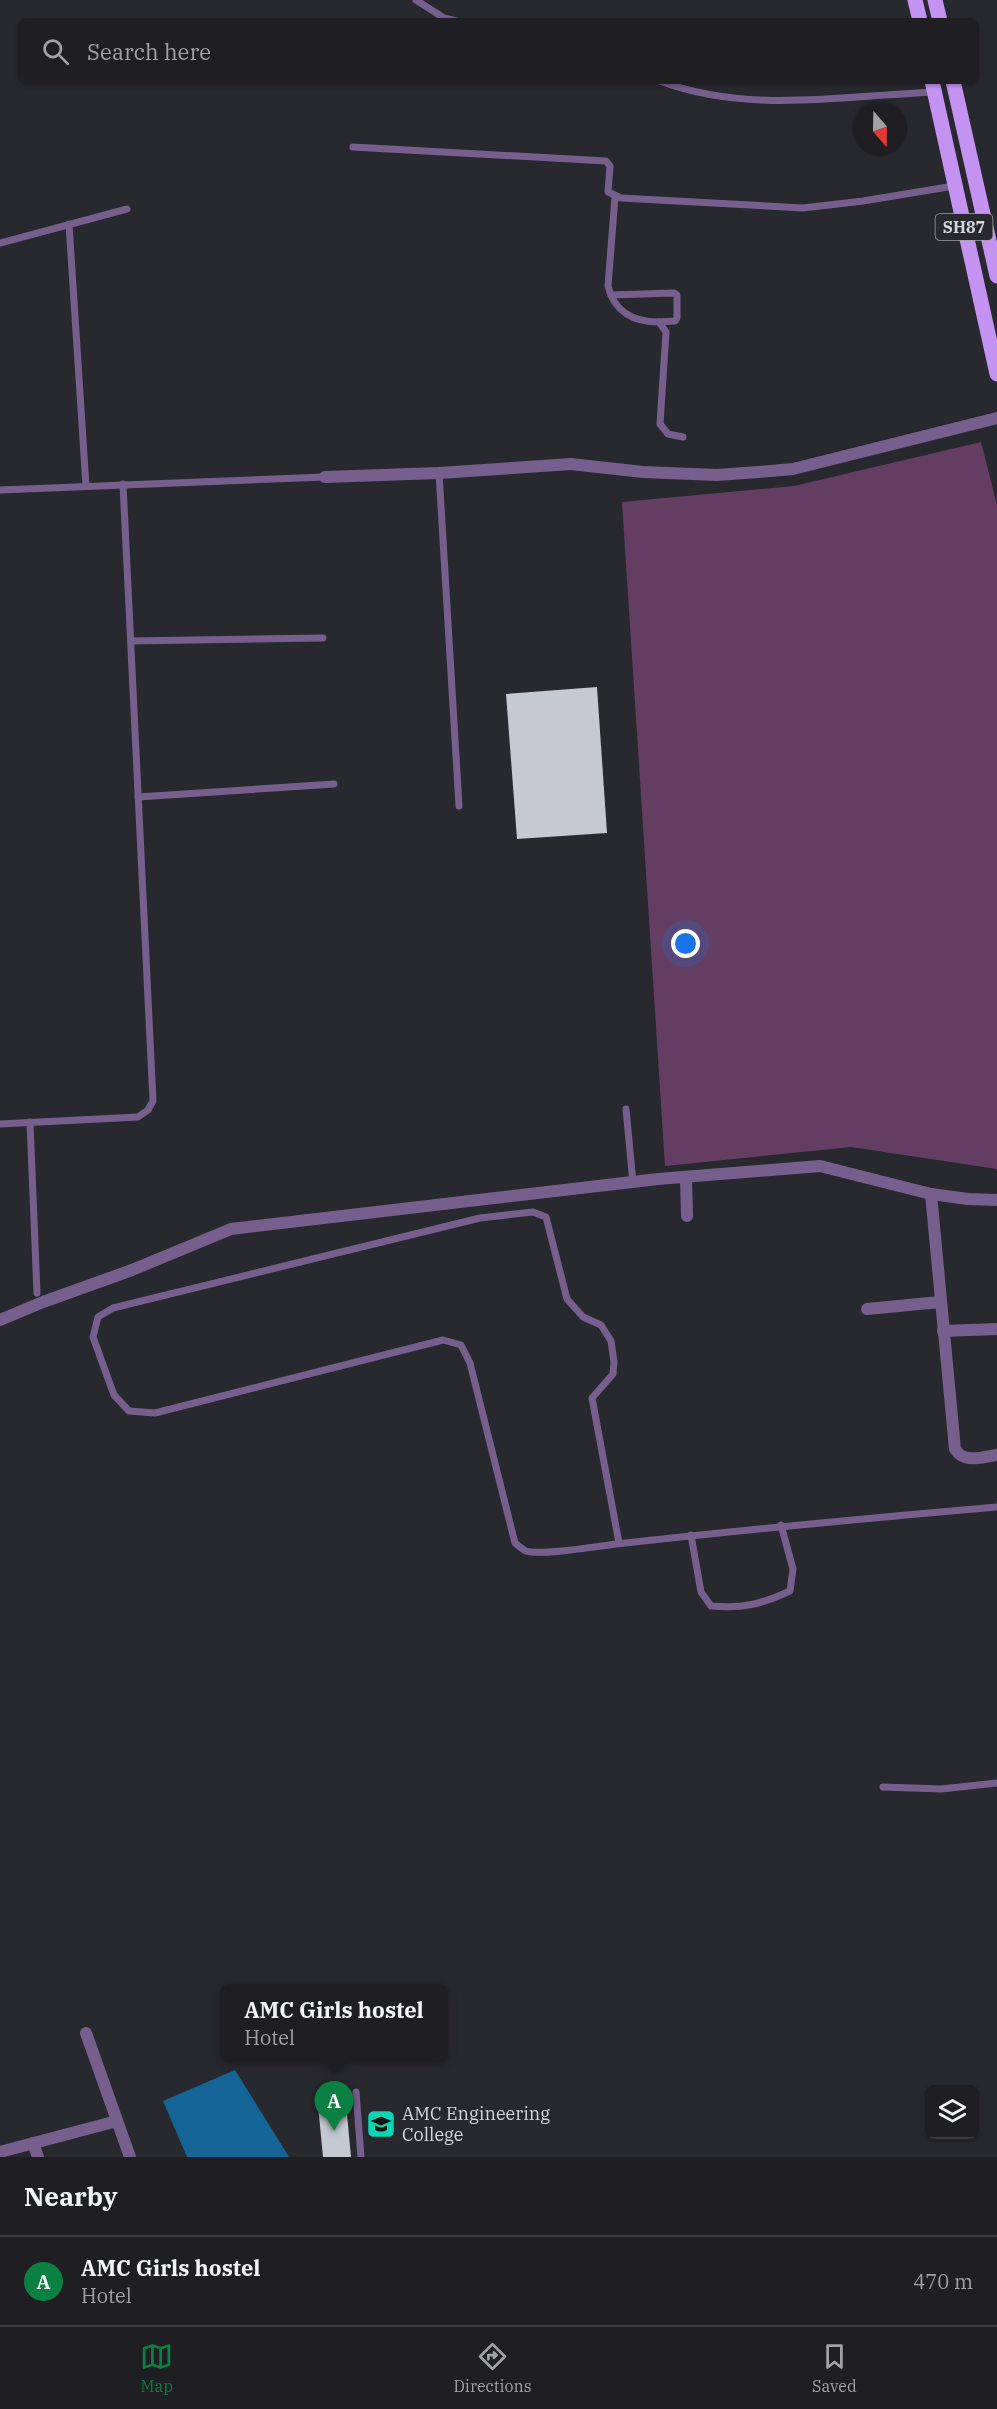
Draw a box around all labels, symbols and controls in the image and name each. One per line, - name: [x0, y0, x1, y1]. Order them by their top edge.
- search box: [18, 18, 979, 84]
- icon: search: [39, 35, 72, 68]
- text: Search here: [87, 37, 211, 66]
- north arrow: [853, 102, 907, 156]
- road number: SH87: [936, 214, 992, 240]
- your location: [671, 929, 700, 958]
- popup: [220, 1984, 448, 2062]
- text: AMC Girls hostel: [244, 1995, 424, 2024]
- text: Hotel: [244, 2024, 295, 2051]
- pin: A: [314, 2082, 354, 2131]
- map controls: [925, 2085, 979, 2139]
- button: layers: [925, 2085, 979, 2139]
- place label: AMC Engineering College: [402, 2102, 550, 2146]
- school or university icon: AMC Engineering College: [365, 2108, 397, 2140]
- text: Nearby: [24, 2179, 118, 2213]
- text: AMC Girls hostel: [81, 2253, 261, 2282]
- text: A: [37, 2268, 50, 2295]
- text: 470 m: [913, 2268, 973, 2295]
- text: Hotel: [81, 2282, 132, 2309]
- tab: Map: [140, 2340, 173, 2396]
- tab: Directions: [454, 2340, 532, 2396]
- tab: Saved: [812, 2340, 857, 2396]

